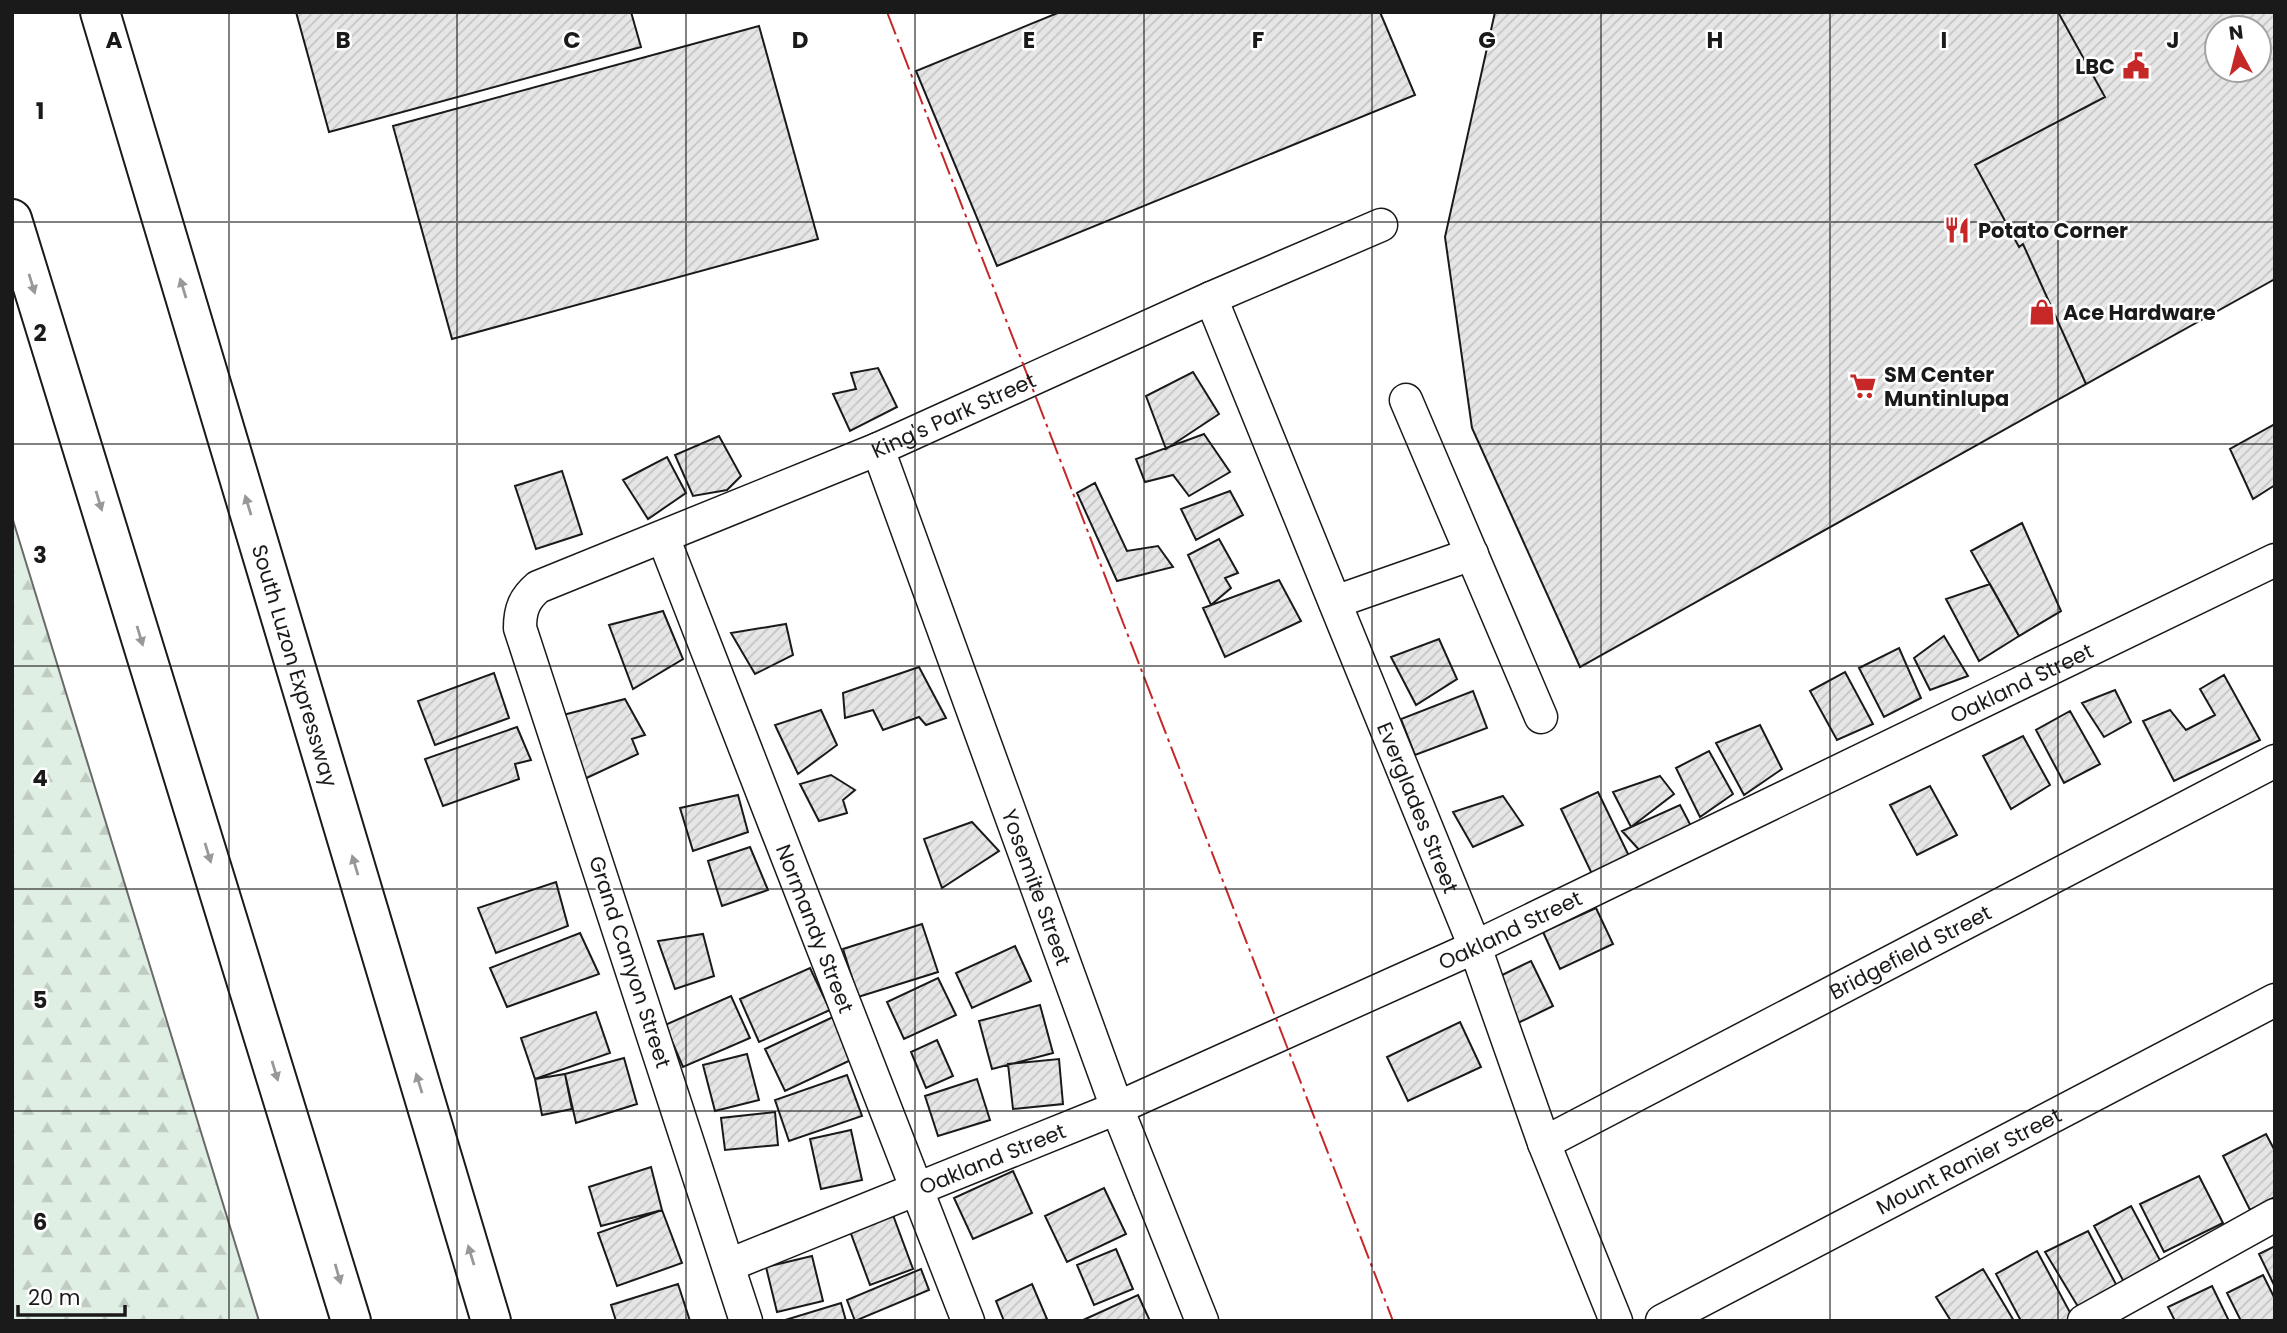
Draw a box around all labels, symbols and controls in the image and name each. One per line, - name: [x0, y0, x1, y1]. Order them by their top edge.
- north arrow: [2203, 14, 2273, 84]
- text: N: [2227, 18, 2245, 47]
- text: A: [106, 24, 123, 56]
- text: B: [335, 24, 351, 56]
- text: C: [563, 24, 581, 56]
- text: D: [792, 24, 808, 56]
- text: E: [1023, 24, 1035, 56]
- text: F: [1252, 24, 1264, 56]
- text: G: [1478, 24, 1496, 56]
- text: H: [1707, 24, 1723, 56]
- text: I: [1941, 24, 1947, 56]
- text: J: [2166, 24, 2180, 56]
- public building icon: LBC: [2121, 51, 2151, 81]
- place label: LBC: [2075, 52, 2115, 81]
- text: 1: [36, 95, 44, 127]
- restaurant icon: Potato Corner: [1942, 215, 1972, 245]
- place label: Potato Corner: [1978, 216, 2128, 245]
- one-way arrow: [28, 274, 38, 295]
- one-way arrow: [177, 277, 187, 298]
- shop icon: Ace Hardware: [2027, 297, 2057, 327]
- place label: Ace Hardware: [2063, 298, 2216, 327]
- text: 2: [33, 317, 47, 349]
- place label: SM Center Muntinlupa: [1884, 360, 2009, 413]
- street label: King's Park Street: [866, 365, 1040, 465]
- supermarket icon: SM Center Muntinlupa: [1848, 371, 1878, 401]
- one-way arrow: [94, 491, 104, 512]
- one-way arrow: [243, 495, 253, 516]
- text: 3: [33, 539, 47, 571]
- street label: South Luzon Expressway: [245, 541, 345, 790]
- one-way arrow: [136, 626, 146, 647]
- street label: Oakland Street: [1945, 636, 2098, 730]
- street label: Everglades Street: [1370, 718, 1466, 897]
- text: 4: [32, 762, 48, 794]
- street label: Yosemite Street: [995, 805, 1079, 969]
- street label: Normandy Street: [769, 840, 861, 1017]
- one-way arrow: [203, 843, 213, 864]
- street label: Grand Canyon Street: [582, 852, 678, 1072]
- one-way arrow: [349, 854, 359, 875]
- street label: Oakland Street: [1434, 883, 1586, 976]
- street label: Bridgefield Street: [1824, 897, 1996, 1006]
- text: 5: [33, 984, 47, 1016]
- one-way arrow: [271, 1060, 281, 1081]
- one-way arrow: [414, 1072, 424, 1093]
- street label: Mount Ranier Street: [1871, 1100, 2066, 1221]
- street label: Oakland Street: [915, 1116, 1070, 1201]
- text: 6: [33, 1206, 47, 1238]
- one-way arrow: [466, 1245, 476, 1266]
- one-way arrow: [333, 1263, 343, 1284]
- scale bar: [18, 1274, 124, 1318]
- text: 20 m: [28, 1283, 81, 1312]

